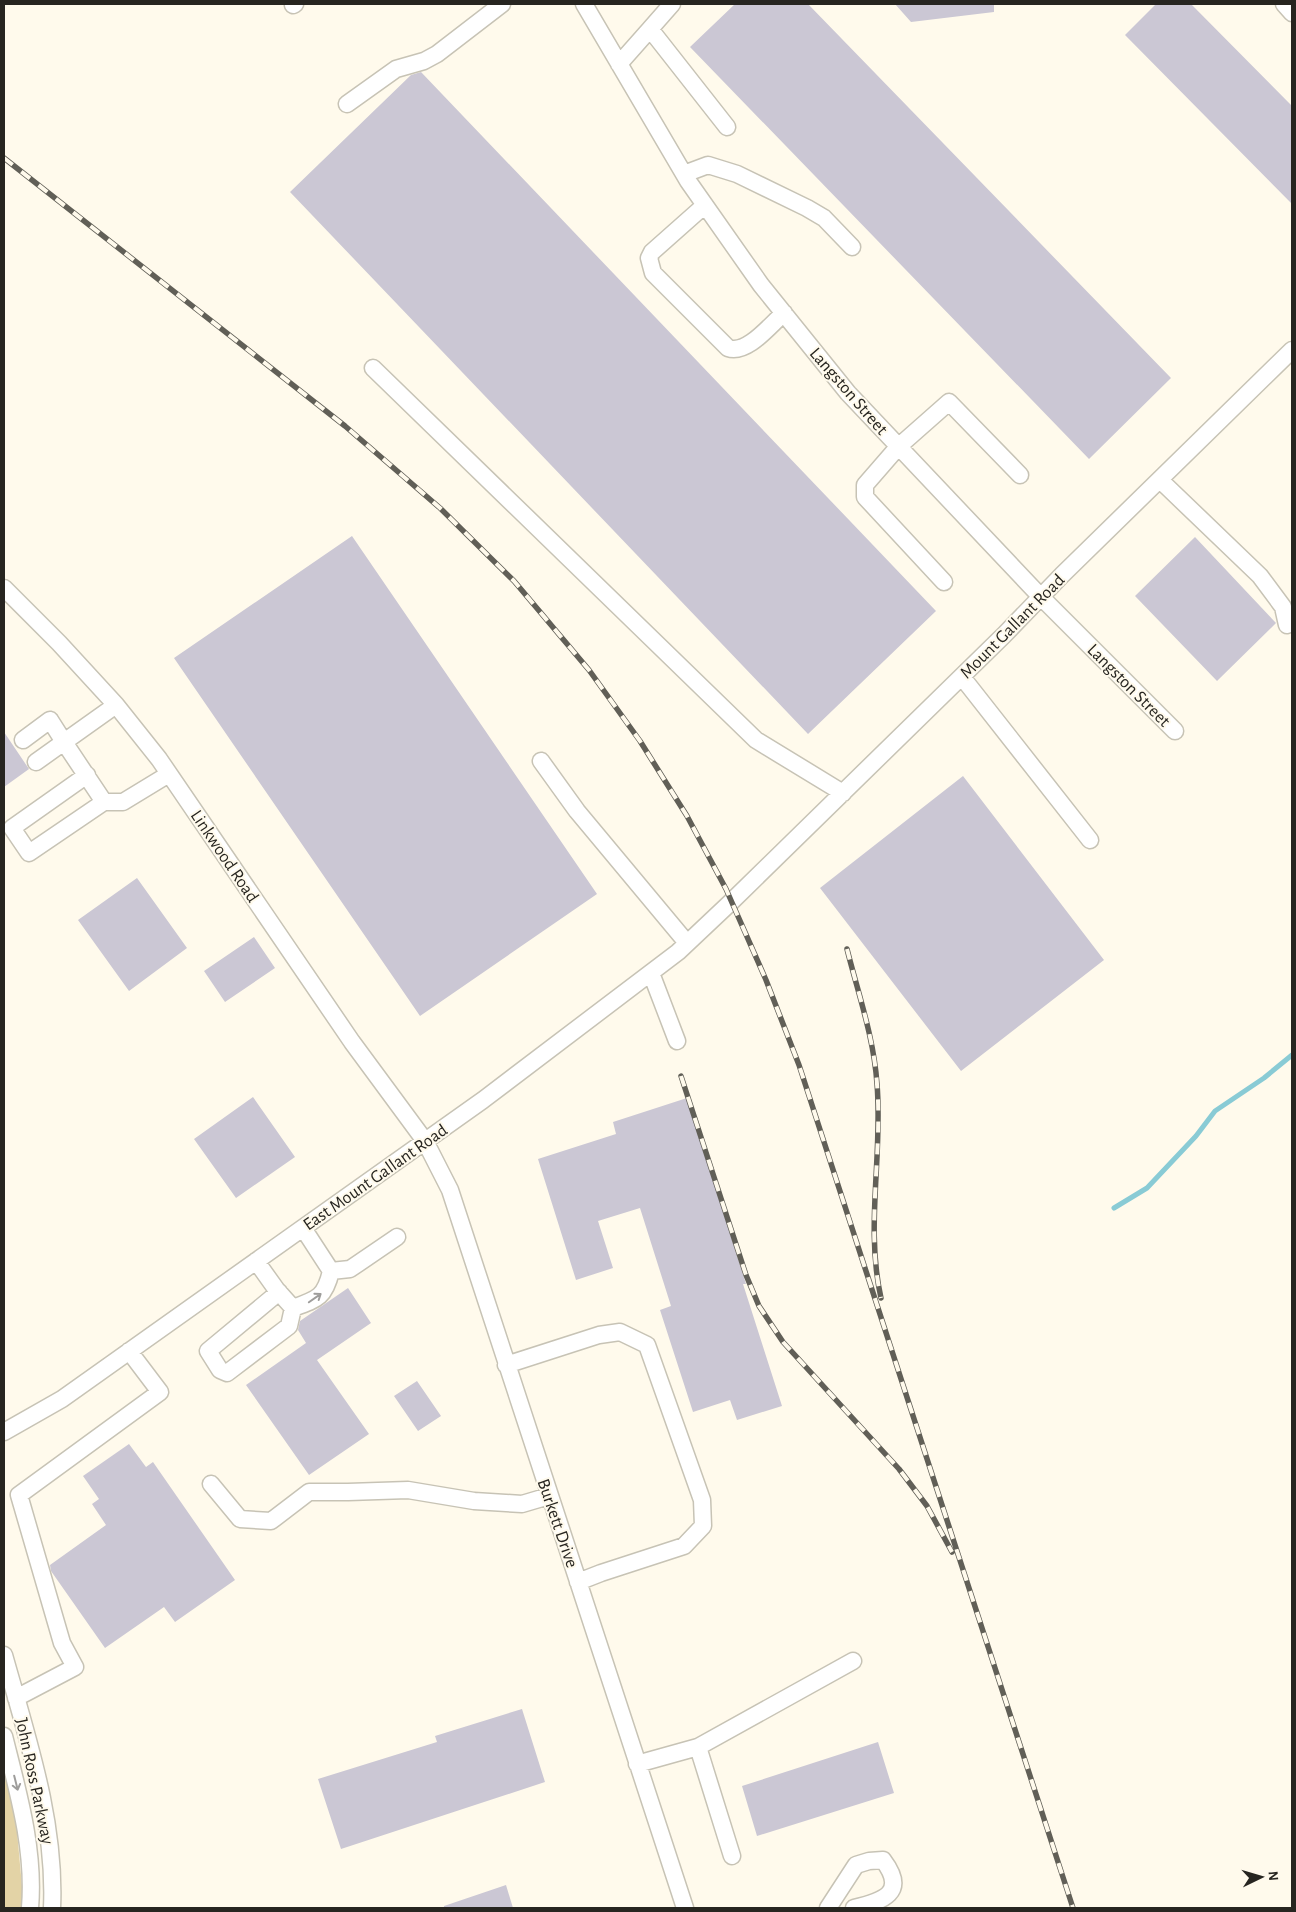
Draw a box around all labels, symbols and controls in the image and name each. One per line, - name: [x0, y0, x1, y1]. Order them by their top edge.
- street label: Langston Street: [806, 345, 891, 439]
- street label: Mount Gallant Road: [957, 571, 1068, 682]
- street label: Langston Street: [1083, 641, 1173, 731]
- street label: Linkwood Road: [187, 807, 262, 906]
- street label: East Mount Gallant Road: [300, 1121, 451, 1234]
- one-way arrow: [308, 1293, 322, 1303]
- street label: Burkett Drive: [533, 1477, 581, 1570]
- street label: John Ross Parkway: [12, 1716, 56, 1846]
- one-way arrow: [12, 1775, 21, 1791]
- north arrow: [1236, 1852, 1286, 1902]
- text: N: [1266, 1870, 1280, 1881]

